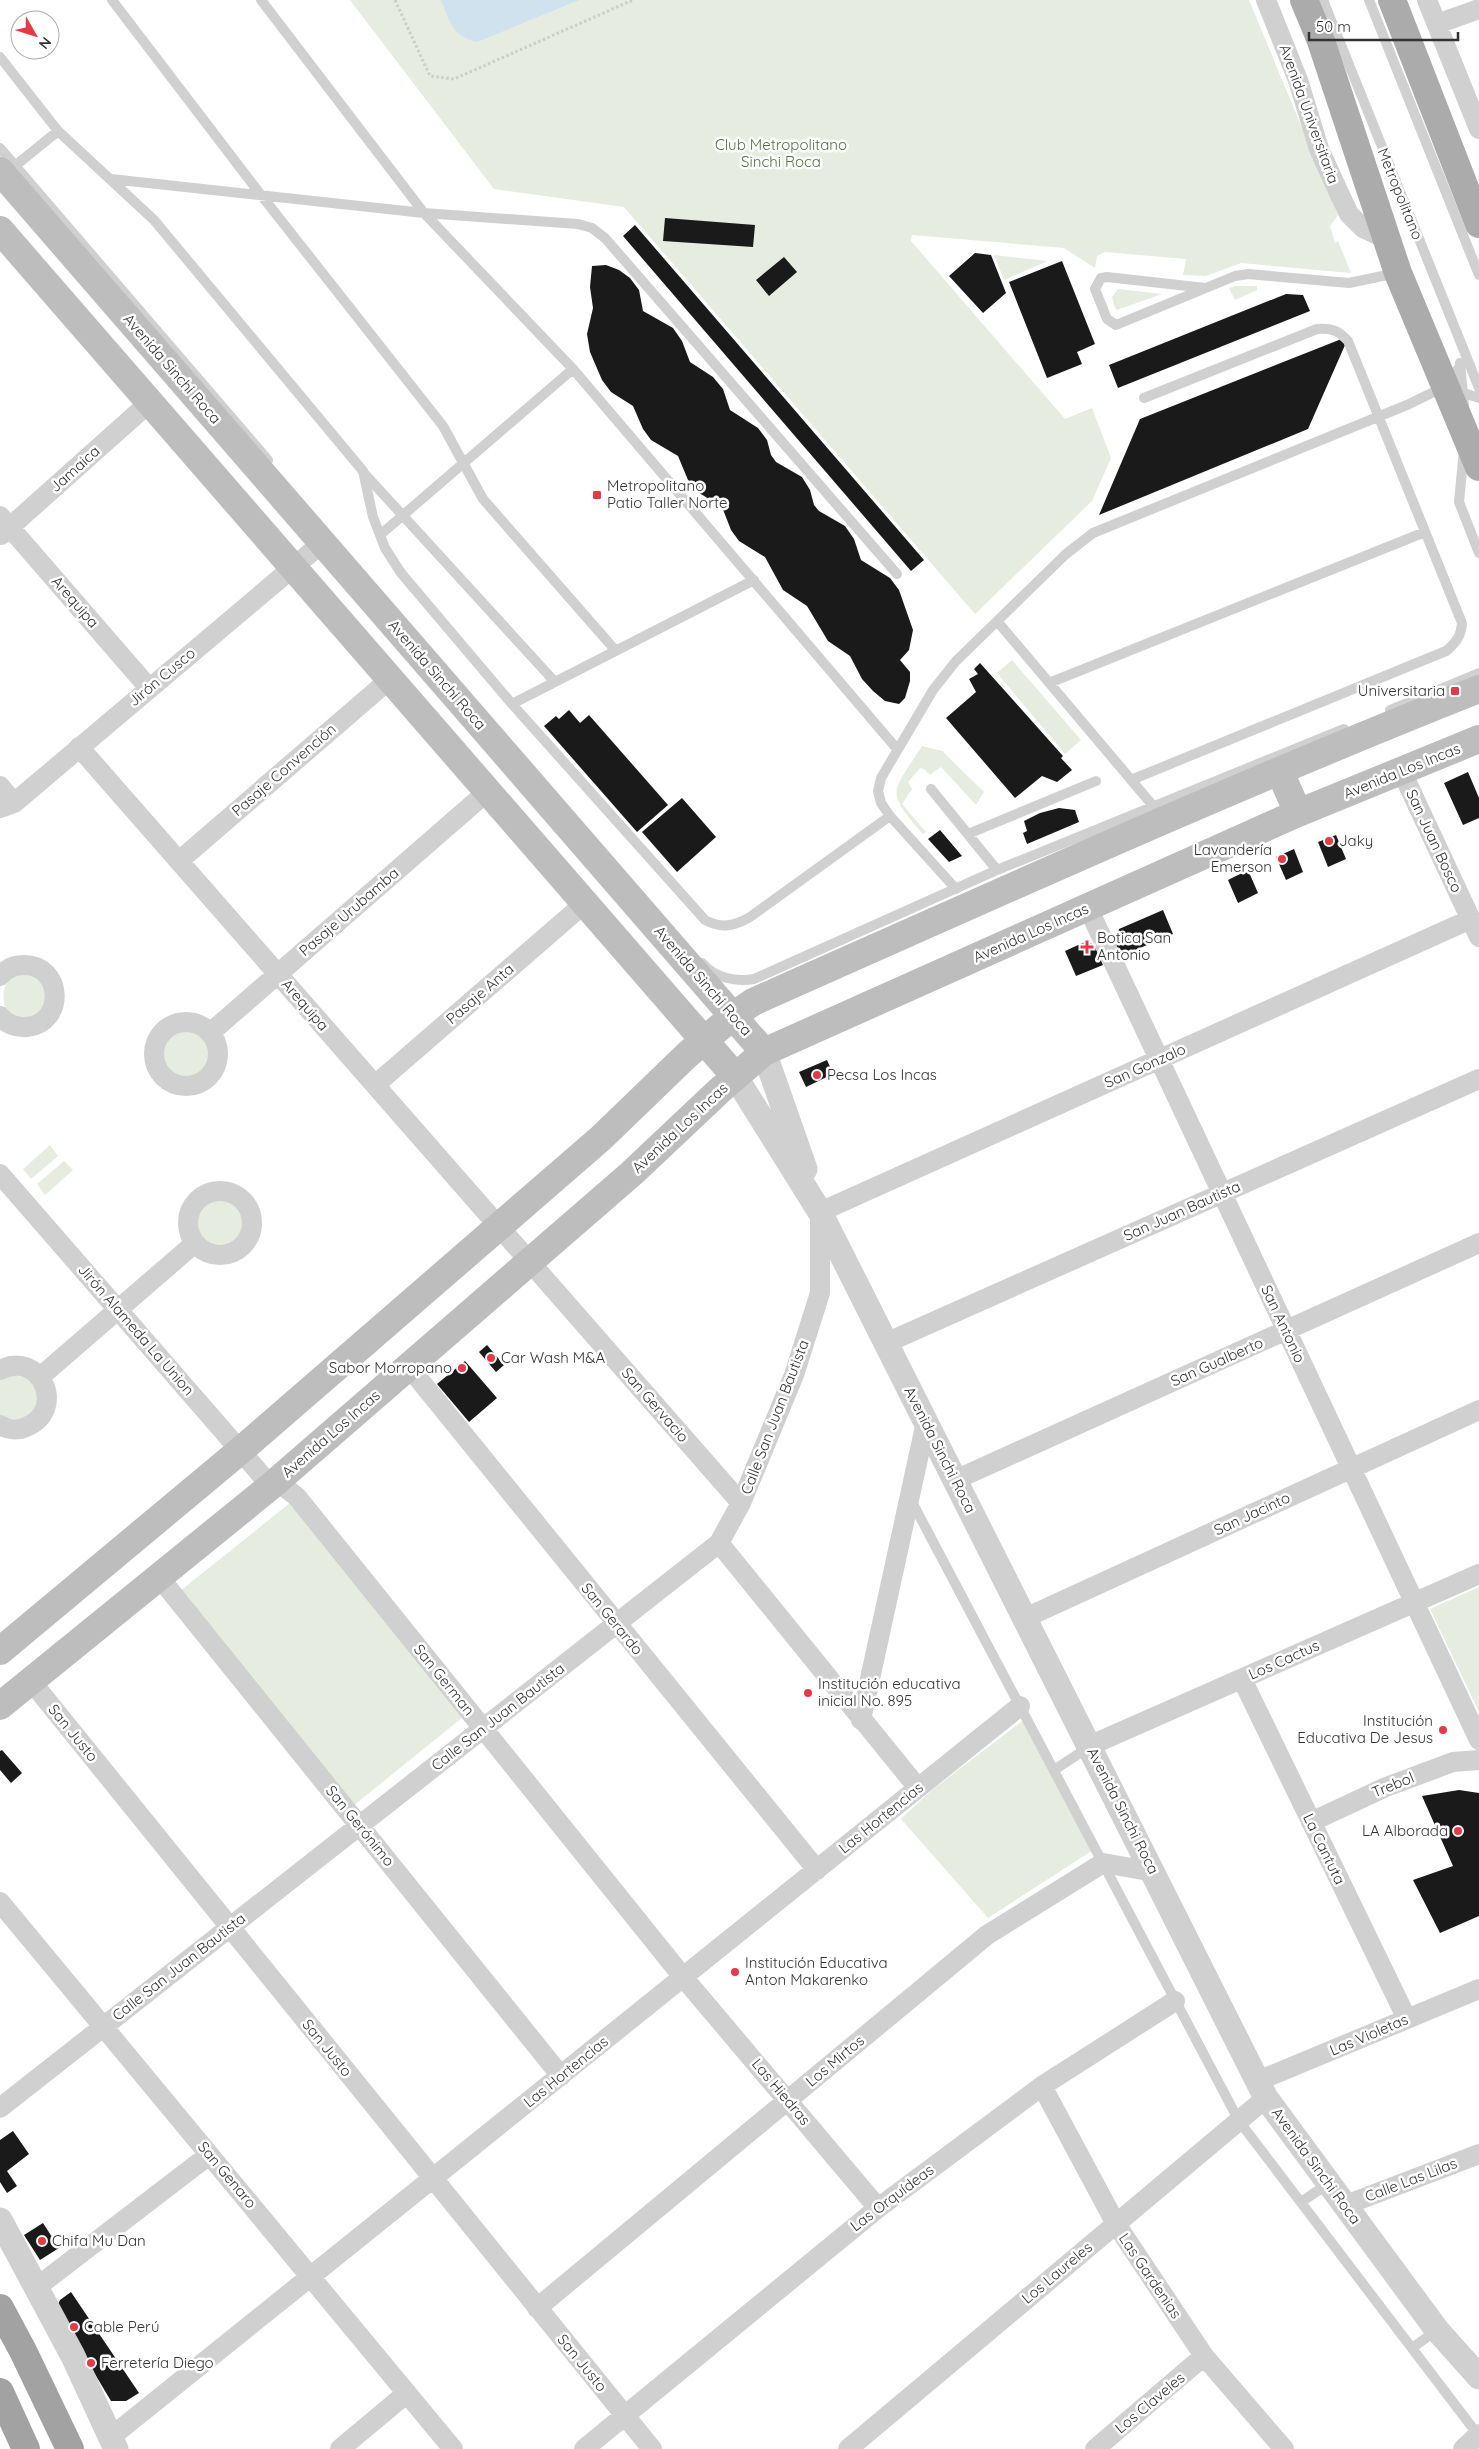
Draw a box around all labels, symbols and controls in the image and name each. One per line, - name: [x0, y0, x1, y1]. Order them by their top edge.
- north arrow: [10, 10, 60, 60]
- scale bar: [1309, 10, 1458, 42]
- text: 50 m: [1316, 17, 1351, 36]
- text: N: [35, 34, 55, 53]
- street label: Avenida Universitaria: [1275, 42, 1344, 186]
- park label: Club Metropolitano Sinchi Roca: [715, 135, 847, 171]
- street label: Metropolitano: [1373, 145, 1427, 242]
- street label: Avenida Sinchi Roca: [119, 310, 225, 428]
- street label: Jamaica: [46, 441, 104, 496]
- place label: Metropolitano Patio Taller Norte: [607, 476, 727, 512]
- marker: Metropolitano Patio Taller Norte: [591, 489, 603, 501]
- street label: Arequipa: [48, 572, 103, 632]
- street label: Avenida Sinchi Roca: [384, 616, 490, 734]
- street label: Jirón Cusco: [124, 643, 199, 710]
- place label: Universitaria: [1358, 681, 1445, 700]
- marker: Universitaria: [1449, 685, 1461, 697]
- street label: Pasaje Convención: [228, 719, 340, 820]
- street label: Avenida Los Incas: [1341, 738, 1463, 803]
- street label: San Juan Bosco: [1402, 786, 1467, 896]
- place label: Jaky: [1339, 831, 1373, 850]
- marker: Jaky: [1323, 835, 1335, 847]
- place label: Lavandería Emerson: [1194, 840, 1272, 876]
- marker: Lavandería Emerson: [1276, 853, 1288, 865]
- street label: Pasaje Urubamba: [295, 863, 402, 960]
- street label: Avenida Los Incas: [970, 899, 1091, 966]
- street label: Avenida Sinchi Roca: [650, 922, 756, 1040]
- place label: Botica San Antonio: [1097, 928, 1171, 964]
- marker: Botica San Antonio: [1081, 941, 1093, 953]
- street label: Pasaje Anta: [442, 959, 517, 1028]
- street label: Arequipa: [278, 975, 333, 1035]
- street label: San Gonzalo: [1101, 1039, 1188, 1092]
- place label: Pecsa Los Incas: [827, 1065, 937, 1084]
- marker: Pecsa Los Incas: [811, 1069, 823, 1081]
- street label: Avenida Los Incas: [628, 1078, 732, 1177]
- street label: San Juan Bautista: [1120, 1176, 1243, 1245]
- street label: Jirón Alameda La Union: [74, 1260, 199, 1399]
- street label: San Antonio: [1257, 1282, 1310, 1366]
- street label: San Gualberto: [1168, 1333, 1266, 1390]
- street label: Calle San Juan Bautista: [736, 1337, 813, 1497]
- place label: Car Wash M&A: [501, 1348, 605, 1367]
- marker: Car Wash M&A: [485, 1352, 497, 1364]
- place label: Sabor Morropano: [329, 1358, 452, 1377]
- marker: Sabor Morropano: [456, 1362, 468, 1374]
- street label: San Gervacio: [618, 1363, 693, 1446]
- street label: Avenida Sinchi Roca: [900, 1383, 981, 1516]
- street label: Avenida Los Incas: [278, 1386, 384, 1482]
- street label: San Jacinto: [1211, 1488, 1293, 1539]
- street label: San Gerardo: [577, 1579, 647, 1659]
- street label: Los Cactus: [1245, 1636, 1322, 1684]
- street label: San German: [410, 1640, 479, 1719]
- street label: Calle San Juan Bautista: [427, 1659, 568, 1775]
- place label: Institución educativa inicial No. 895: [818, 1674, 961, 1710]
- marker: Institución educativa inicial No. 895: [802, 1687, 814, 1699]
- street label: San Justo: [44, 1700, 102, 1765]
- place label: Institución Educativa De Jesus: [1297, 1711, 1433, 1747]
- marker: Institución Educativa De Jesus: [1437, 1724, 1449, 1736]
- street label: Avenida Sinchi Roca: [1083, 1744, 1164, 1877]
- street label: Trebol: [1369, 1768, 1417, 1802]
- street label: Las Hortencias: [835, 1778, 927, 1857]
- street label: San Gerónimo: [322, 1781, 399, 1870]
- street label: La Cantuta: [1299, 1810, 1350, 1887]
- place label: LA Alborada: [1362, 1821, 1448, 1840]
- marker: LA Alborada: [1452, 1825, 1464, 1837]
- street label: Calle San Juan Bautista: [108, 1909, 249, 2025]
- place label: Institución Educativa Anton Makarenko: [745, 1953, 888, 1989]
- marker: Institución Educativa Anton Makarenko: [729, 1966, 741, 1978]
- street label: Las Violetas: [1327, 2009, 1411, 2060]
- street label: San Justo: [298, 2015, 356, 2080]
- street label: Los Mirtos: [802, 2031, 868, 2091]
- street label: Las Hortencias: [520, 2032, 612, 2111]
- street label: Las Hiedras: [748, 2054, 815, 2129]
- street label: Avenida Sinchi Roca: [1268, 2104, 1365, 2228]
- street label: San Genaro: [194, 2137, 261, 2212]
- street label: Calle Las Lilas: [1362, 2153, 1460, 2206]
- street label: Las Orquídeas: [846, 2160, 937, 2235]
- street label: Las Gardenias: [1115, 2229, 1186, 2322]
- place label: Chifa Mu Dan: [52, 2231, 146, 2250]
- marker: Chifa Mu Dan: [36, 2235, 48, 2247]
- street label: Los Laureles: [1017, 2238, 1096, 2308]
- place label: Cable Perú: [84, 2317, 159, 2336]
- marker: Cable Perú: [68, 2321, 80, 2333]
- street label: San Justo: [553, 2330, 611, 2395]
- place label: Ferretería Diego: [101, 2353, 214, 2372]
- marker: Ferretería Diego: [85, 2357, 97, 2369]
- street label: Los Claveles: [1111, 2368, 1189, 2437]

